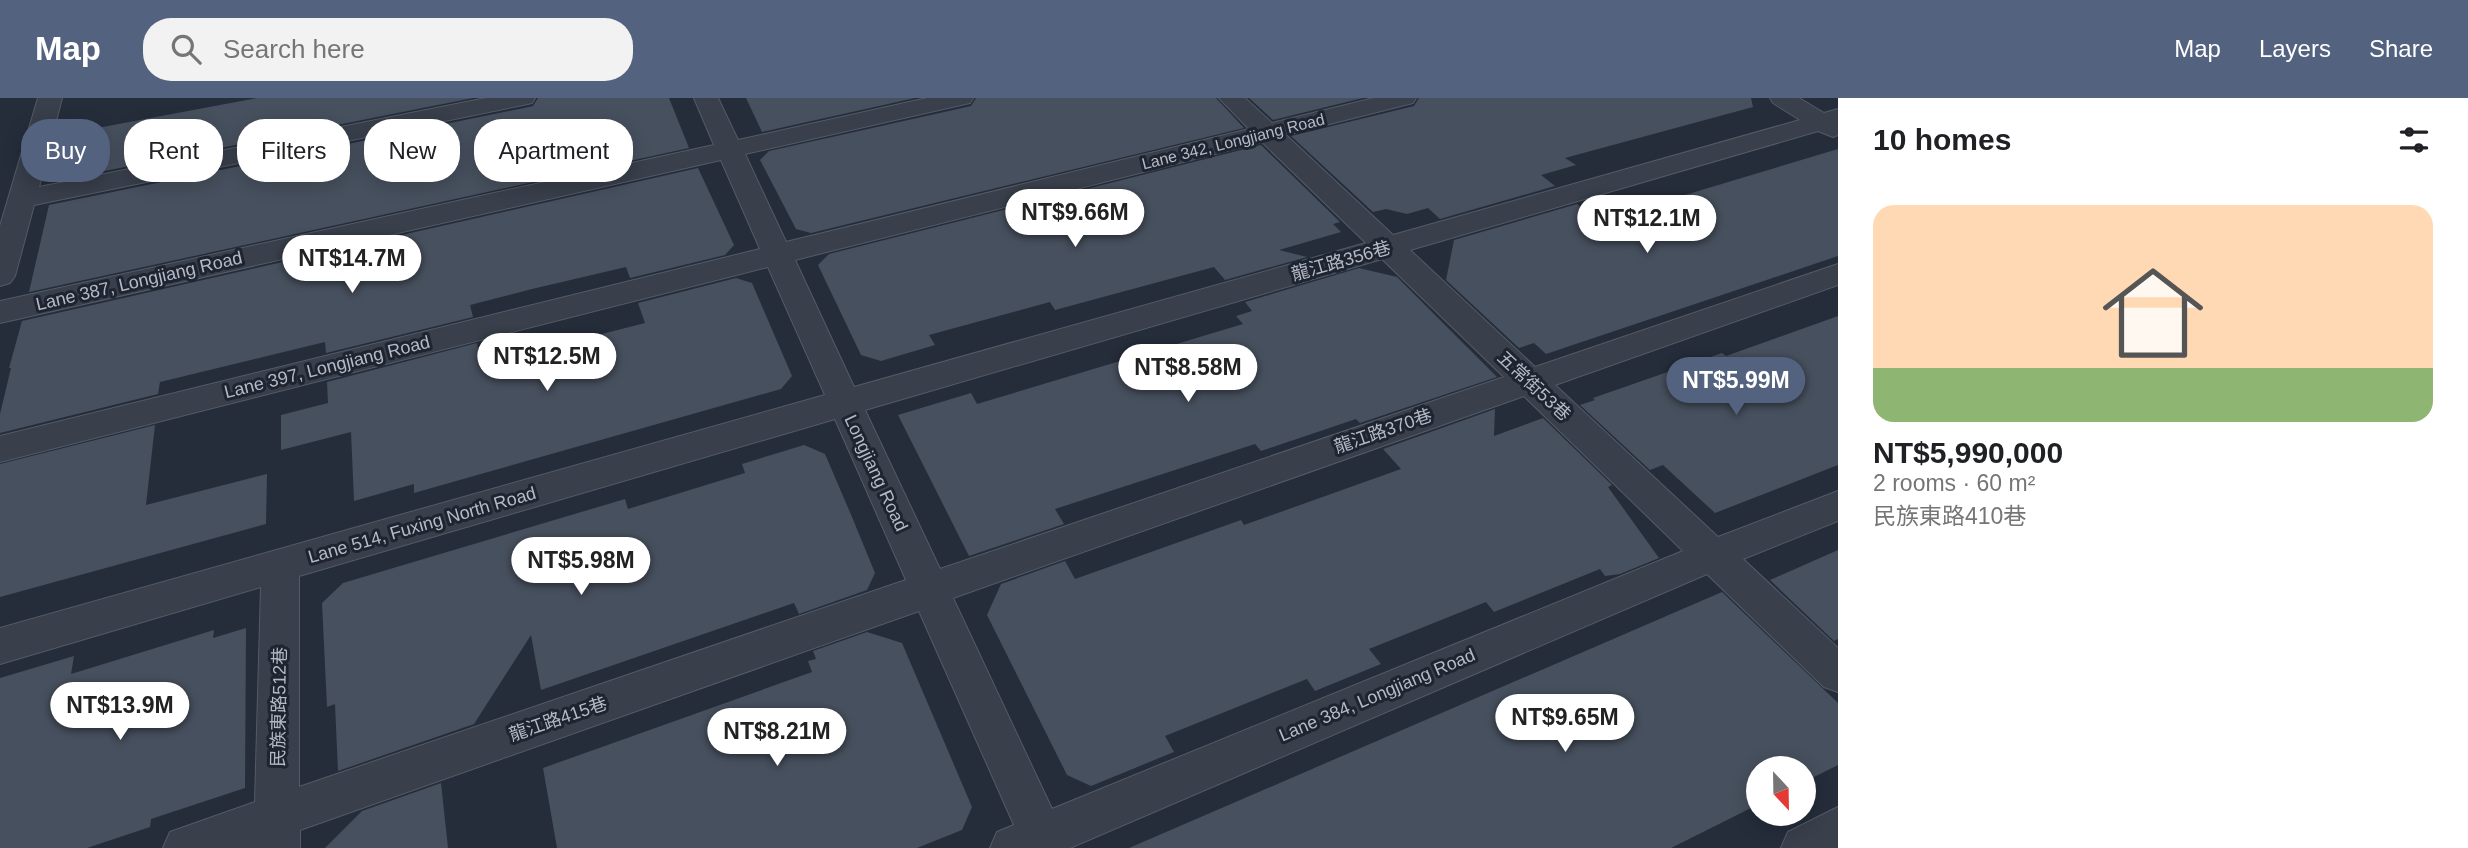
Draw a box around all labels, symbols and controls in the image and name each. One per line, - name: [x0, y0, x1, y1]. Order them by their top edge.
- search box: [143, 18, 633, 81]
- text: Map: [35, 30, 101, 67]
- icon: search: [167, 30, 205, 68]
- text: Search here: [223, 34, 365, 64]
- text: Map: [2174, 35, 2221, 62]
- text: Layers: [2259, 35, 2331, 62]
- text: Share: [2369, 35, 2433, 62]
- street label: Lane 342, Longjiang Road: [1140, 111, 1326, 172]
- chip: Buy: [21, 119, 110, 182]
- chip: Rent: [124, 119, 223, 182]
- chip: Filters: [237, 119, 350, 182]
- chip: New: [364, 119, 460, 182]
- chip: Apartment: [474, 119, 633, 182]
- icon: filters: [2395, 121, 2433, 159]
- text: 10 homes: [1873, 123, 2011, 156]
- pin: NT$9.66M: [1003, 190, 1147, 249]
- pin: NT$12.1M: [1575, 195, 1719, 255]
- text: NT$9.66M: [1021, 199, 1129, 225]
- text: NT$12.1M: [1593, 205, 1701, 231]
- pin: NT$14.7M: [280, 236, 424, 295]
- street label: 龍江路356巷: [1289, 237, 1393, 285]
- text: NT$14.7M: [298, 245, 406, 271]
- street label: Lane 387, Longjiang Road: [34, 248, 244, 314]
- icon: home: [2090, 250, 2216, 376]
- street label: Lane 397, Longjiang Road: [222, 332, 432, 402]
- pin: NT$12.5M: [475, 334, 619, 393]
- text: NT$12.5M: [493, 343, 601, 369]
- pin: NT$8.58M: [1116, 344, 1260, 404]
- street label: 五常街53巷: [1494, 347, 1574, 425]
- text: NT$8.58M: [1134, 354, 1242, 380]
- pin: NT$5.99M: [1664, 358, 1808, 417]
- text: NT$5.99M: [1682, 367, 1790, 393]
- street label: 龍江路370巷: [1332, 405, 1434, 457]
- street label: Longjiang Road: [840, 412, 912, 534]
- text: NT$5,990,000: [1873, 436, 2063, 469]
- text: 2 rooms · 60 m²: [1873, 470, 2035, 496]
- street label: Lane 514, Fuxing North Road: [306, 483, 538, 567]
- text: 民族東路410巷: [1873, 503, 2026, 529]
- pin: NT$5.98M: [509, 538, 653, 597]
- text: NT$5.98M: [527, 547, 635, 573]
- street label: Lane 384, Longjiang Road: [1276, 645, 1478, 745]
- street label: 民族東路512巷: [268, 647, 290, 767]
- pin: NT$13.9M: [48, 682, 192, 742]
- text: NT$13.9M: [66, 692, 174, 718]
- street label: 龍江路415巷: [507, 693, 609, 745]
- pin: NT$9.65M: [1493, 694, 1637, 754]
- text: NT$9.65M: [1511, 704, 1619, 730]
- pin: NT$8.21M: [705, 708, 849, 768]
- text: NT$8.21M: [723, 718, 831, 744]
- north arrow: [1746, 756, 1816, 826]
- map controls: [1746, 756, 1816, 826]

